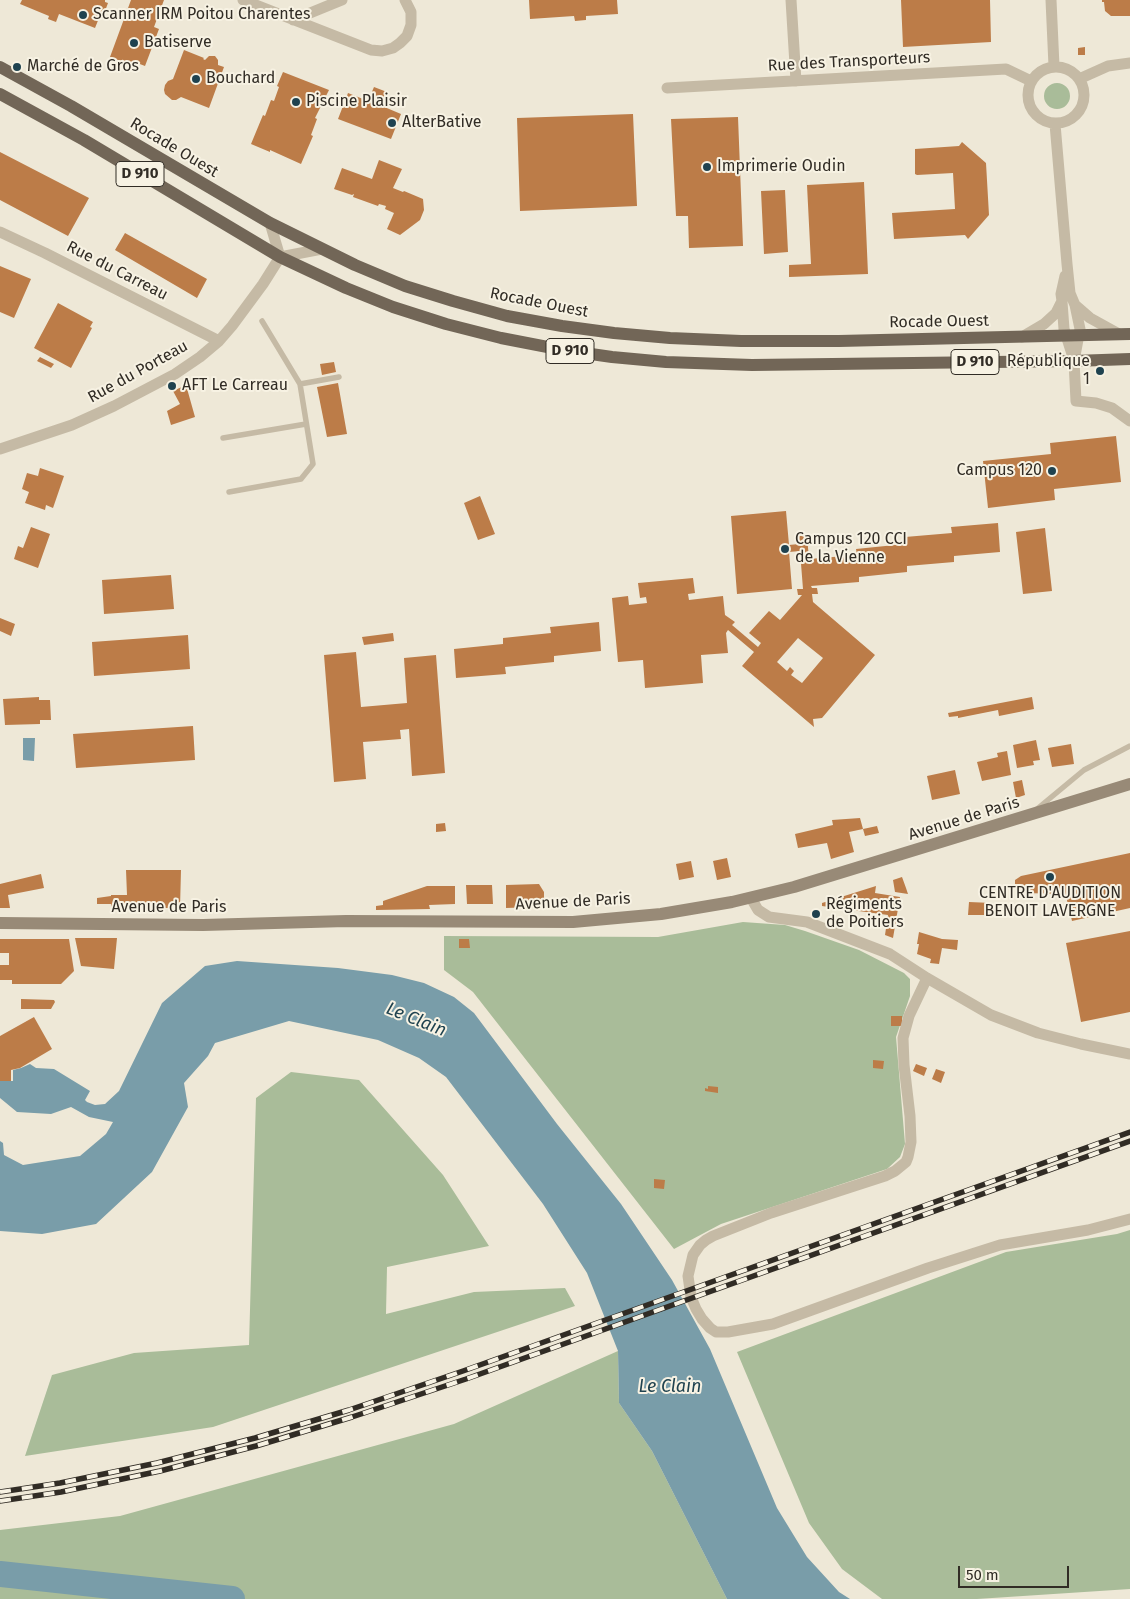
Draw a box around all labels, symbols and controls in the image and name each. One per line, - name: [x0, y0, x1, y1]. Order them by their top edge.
- place label: Scanner IRM Poitou Charentes: [93, 5, 310, 25]
- marker: Scanner IRM Poitou Charentes: [77, 9, 89, 21]
- place label: Batiserve: [144, 33, 212, 53]
- marker: Batiserve: [128, 37, 140, 49]
- street label: Rue des Transporteurs: [767, 48, 931, 76]
- place label: Marché de Gros: [27, 57, 139, 77]
- marker: Marché de Gros: [11, 61, 23, 73]
- place label: Bouchard: [206, 69, 275, 89]
- marker: Bouchard: [190, 73, 202, 85]
- place label: Piscine Plaisir: [306, 92, 407, 112]
- marker: Piscine Plaisir: [290, 96, 302, 108]
- place label: AlterBative: [402, 113, 482, 133]
- street label: Rocade Ouest: [126, 114, 222, 182]
- marker: AlterBative: [386, 117, 398, 129]
- place label: Imprimerie Oudin: [717, 157, 846, 177]
- marker: Imprimerie Oudin: [701, 161, 713, 173]
- road number: D 910: [116, 162, 164, 186]
- street label: Rue du Carreau: [63, 237, 171, 305]
- street label: Rocade Ouest: [488, 284, 590, 322]
- street label: Rocade Ouest: [889, 312, 989, 332]
- street label: Rue du Porteau: [85, 337, 191, 407]
- road number: D 910: [546, 338, 594, 364]
- road number: D 910: [951, 350, 999, 374]
- place label: République 1: [1007, 352, 1090, 390]
- marker: République 1: [1094, 365, 1106, 377]
- place label: AFT Le Carreau: [182, 376, 288, 396]
- marker: AFT Le Carreau: [166, 380, 178, 392]
- place label: Campus 120: [956, 461, 1042, 481]
- marker: Campus 120: [1046, 465, 1058, 477]
- place label: Campus 120 CCI de la Vienne: [795, 530, 907, 568]
- marker: Campus 120 CCI de la Vienne: [779, 543, 791, 555]
- street label: Avenue de Paris: [906, 793, 1022, 845]
- marker: CENTRE D'AUDITION BENOIT LAVERGNE: [1044, 871, 1056, 883]
- place label: CENTRE D'AUDITION BENOIT LAVERGNE: [979, 884, 1121, 922]
- street label: Avenue de Paris: [515, 889, 631, 915]
- place label: Régiments de Poitiers: [826, 895, 904, 933]
- street label: Avenue de Paris: [111, 898, 227, 918]
- marker: Régiments de Poitiers: [810, 908, 822, 920]
- water label: Le Clain: [383, 998, 449, 1042]
- water label: Le Clain: [639, 1376, 701, 1398]
- scale bar: [960, 1556, 1071, 1588]
- text: 50 m: [966, 1566, 999, 1584]

